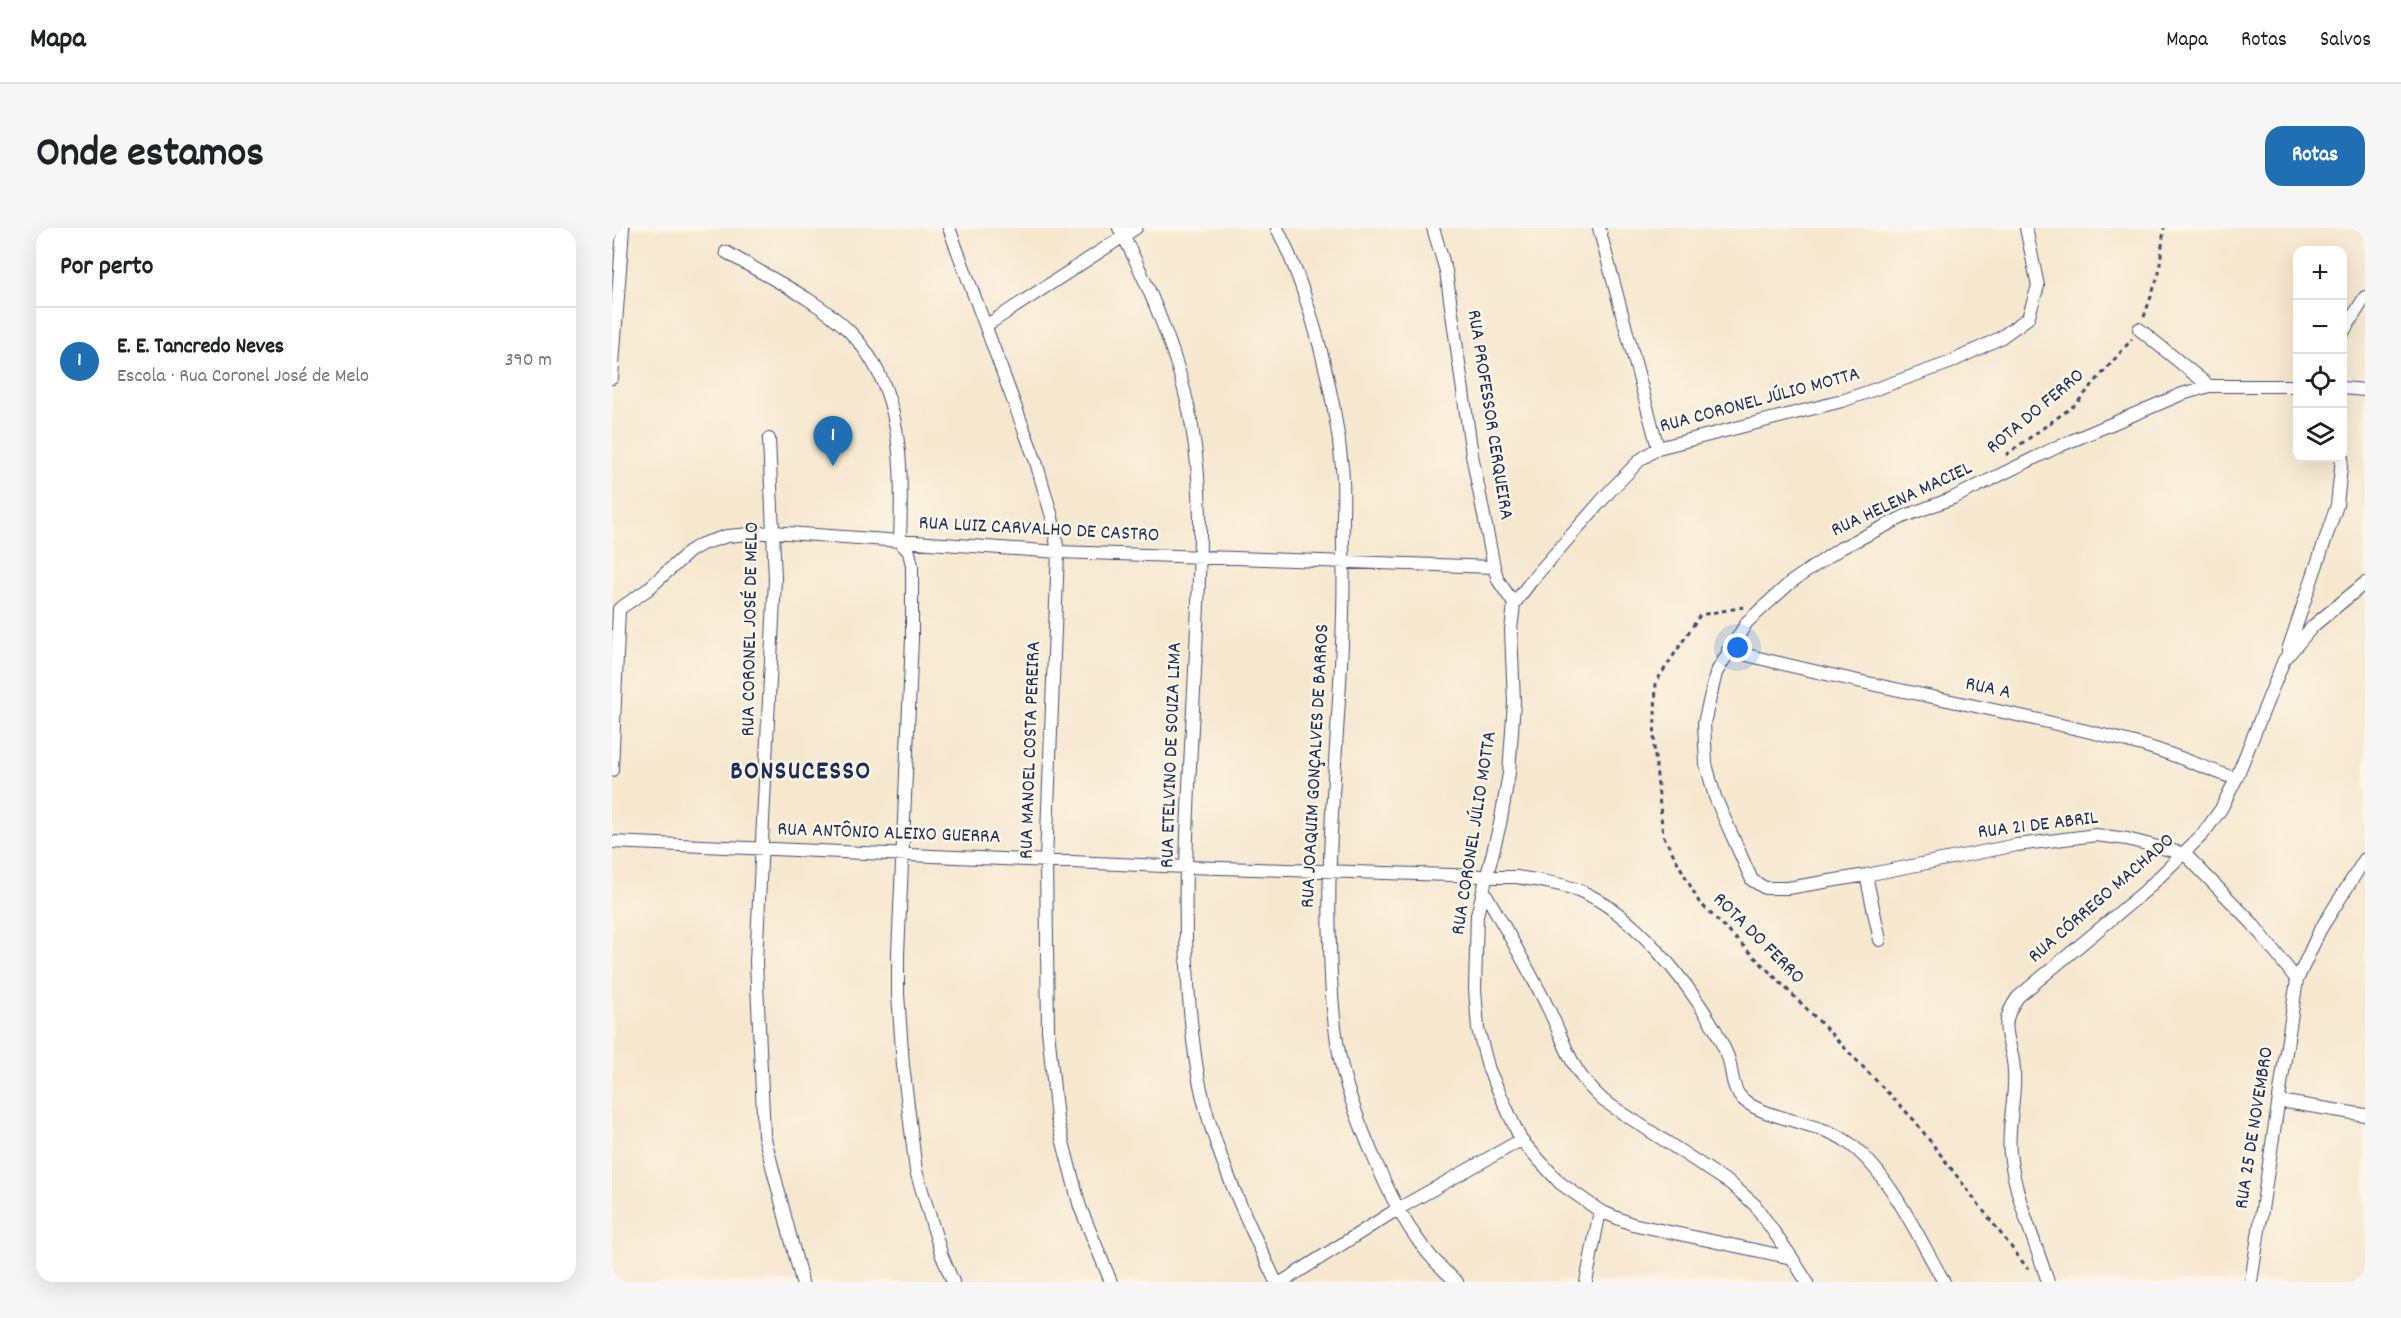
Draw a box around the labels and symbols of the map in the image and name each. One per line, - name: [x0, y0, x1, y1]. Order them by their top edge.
- street label: RUA PROFESSOR CERQUEIRA: [1459, 308, 1519, 522]
- street label: RUA CORONEL JÚLIO MOTTA: [1657, 361, 1863, 441]
- street label: ROTA DO FERRO: [1981, 363, 2091, 461]
- pin: 1: [814, 416, 852, 466]
- street label: RUA HELENA MACIEL: [1827, 455, 1977, 545]
- street label: RUA LUIZ CARVALHO DE CASTRO: [918, 510, 1160, 550]
- street label: RUA CORONEL JOSÉ DE MELO: [735, 521, 767, 737]
- street label: RUA JOAQUIM GONÇALVES DE BARROS: [1295, 623, 1337, 909]
- your location: [1723, 633, 1752, 662]
- street label: RUA MANOEL COSTA PEREIRA: [1013, 640, 1049, 860]
- street label: RUA ETELVINO DE SOUZA LIMA: [1154, 641, 1190, 869]
- street label: RUA A: [1963, 671, 2013, 707]
- street label: RUA CORONEL JÚLIO MOTTA: [1445, 729, 1505, 937]
- district label: BONSUCESSO: [730, 754, 872, 791]
- street label: RUA 21 DE ABRIL: [1976, 805, 2100, 847]
- street label: RUA ANTÔNIO ALEIXO GUERRA: [777, 816, 1001, 852]
- street label: RUA CÓRREGO MACHADO: [2023, 827, 2181, 971]
- street label: ROTA DO FERRO: [1706, 887, 1810, 991]
- street label: RUA 25 DE NOVEMBRO: [2228, 1045, 2282, 1211]

